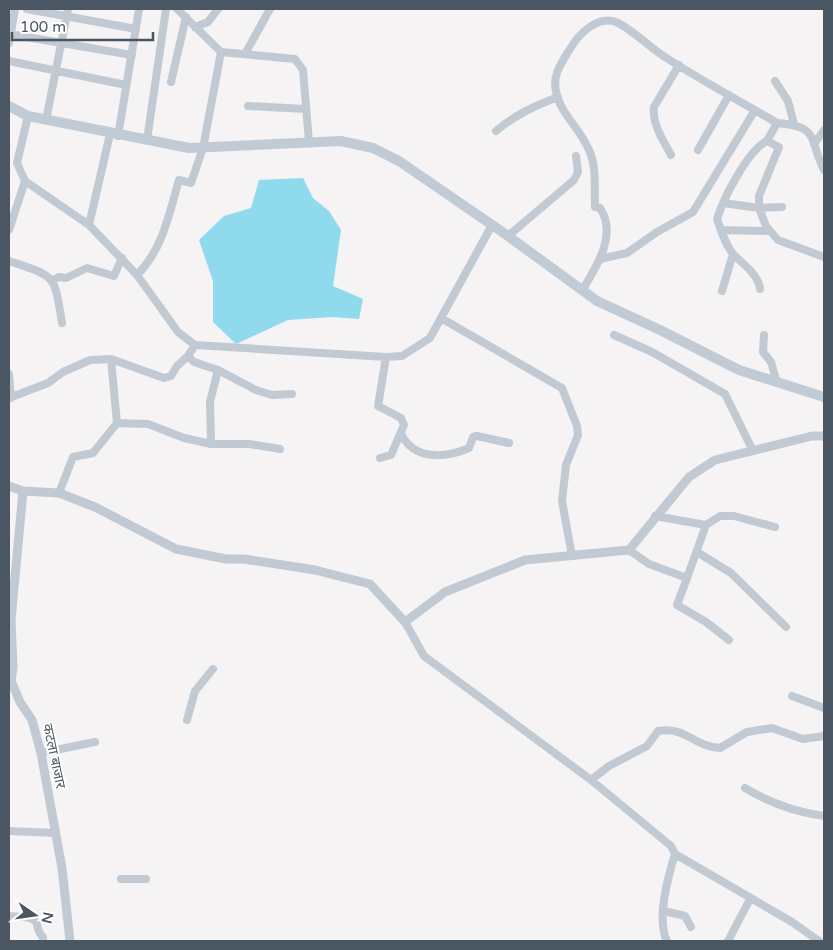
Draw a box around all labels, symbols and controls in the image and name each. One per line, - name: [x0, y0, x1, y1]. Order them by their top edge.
- scale bar: [12, 10, 154, 42]
- text: 100 m: [20, 18, 66, 36]
- street label: कटला बाजार: [39, 722, 69, 790]
- north arrow: [10, 890, 60, 940]
- text: N: [38, 910, 57, 925]

